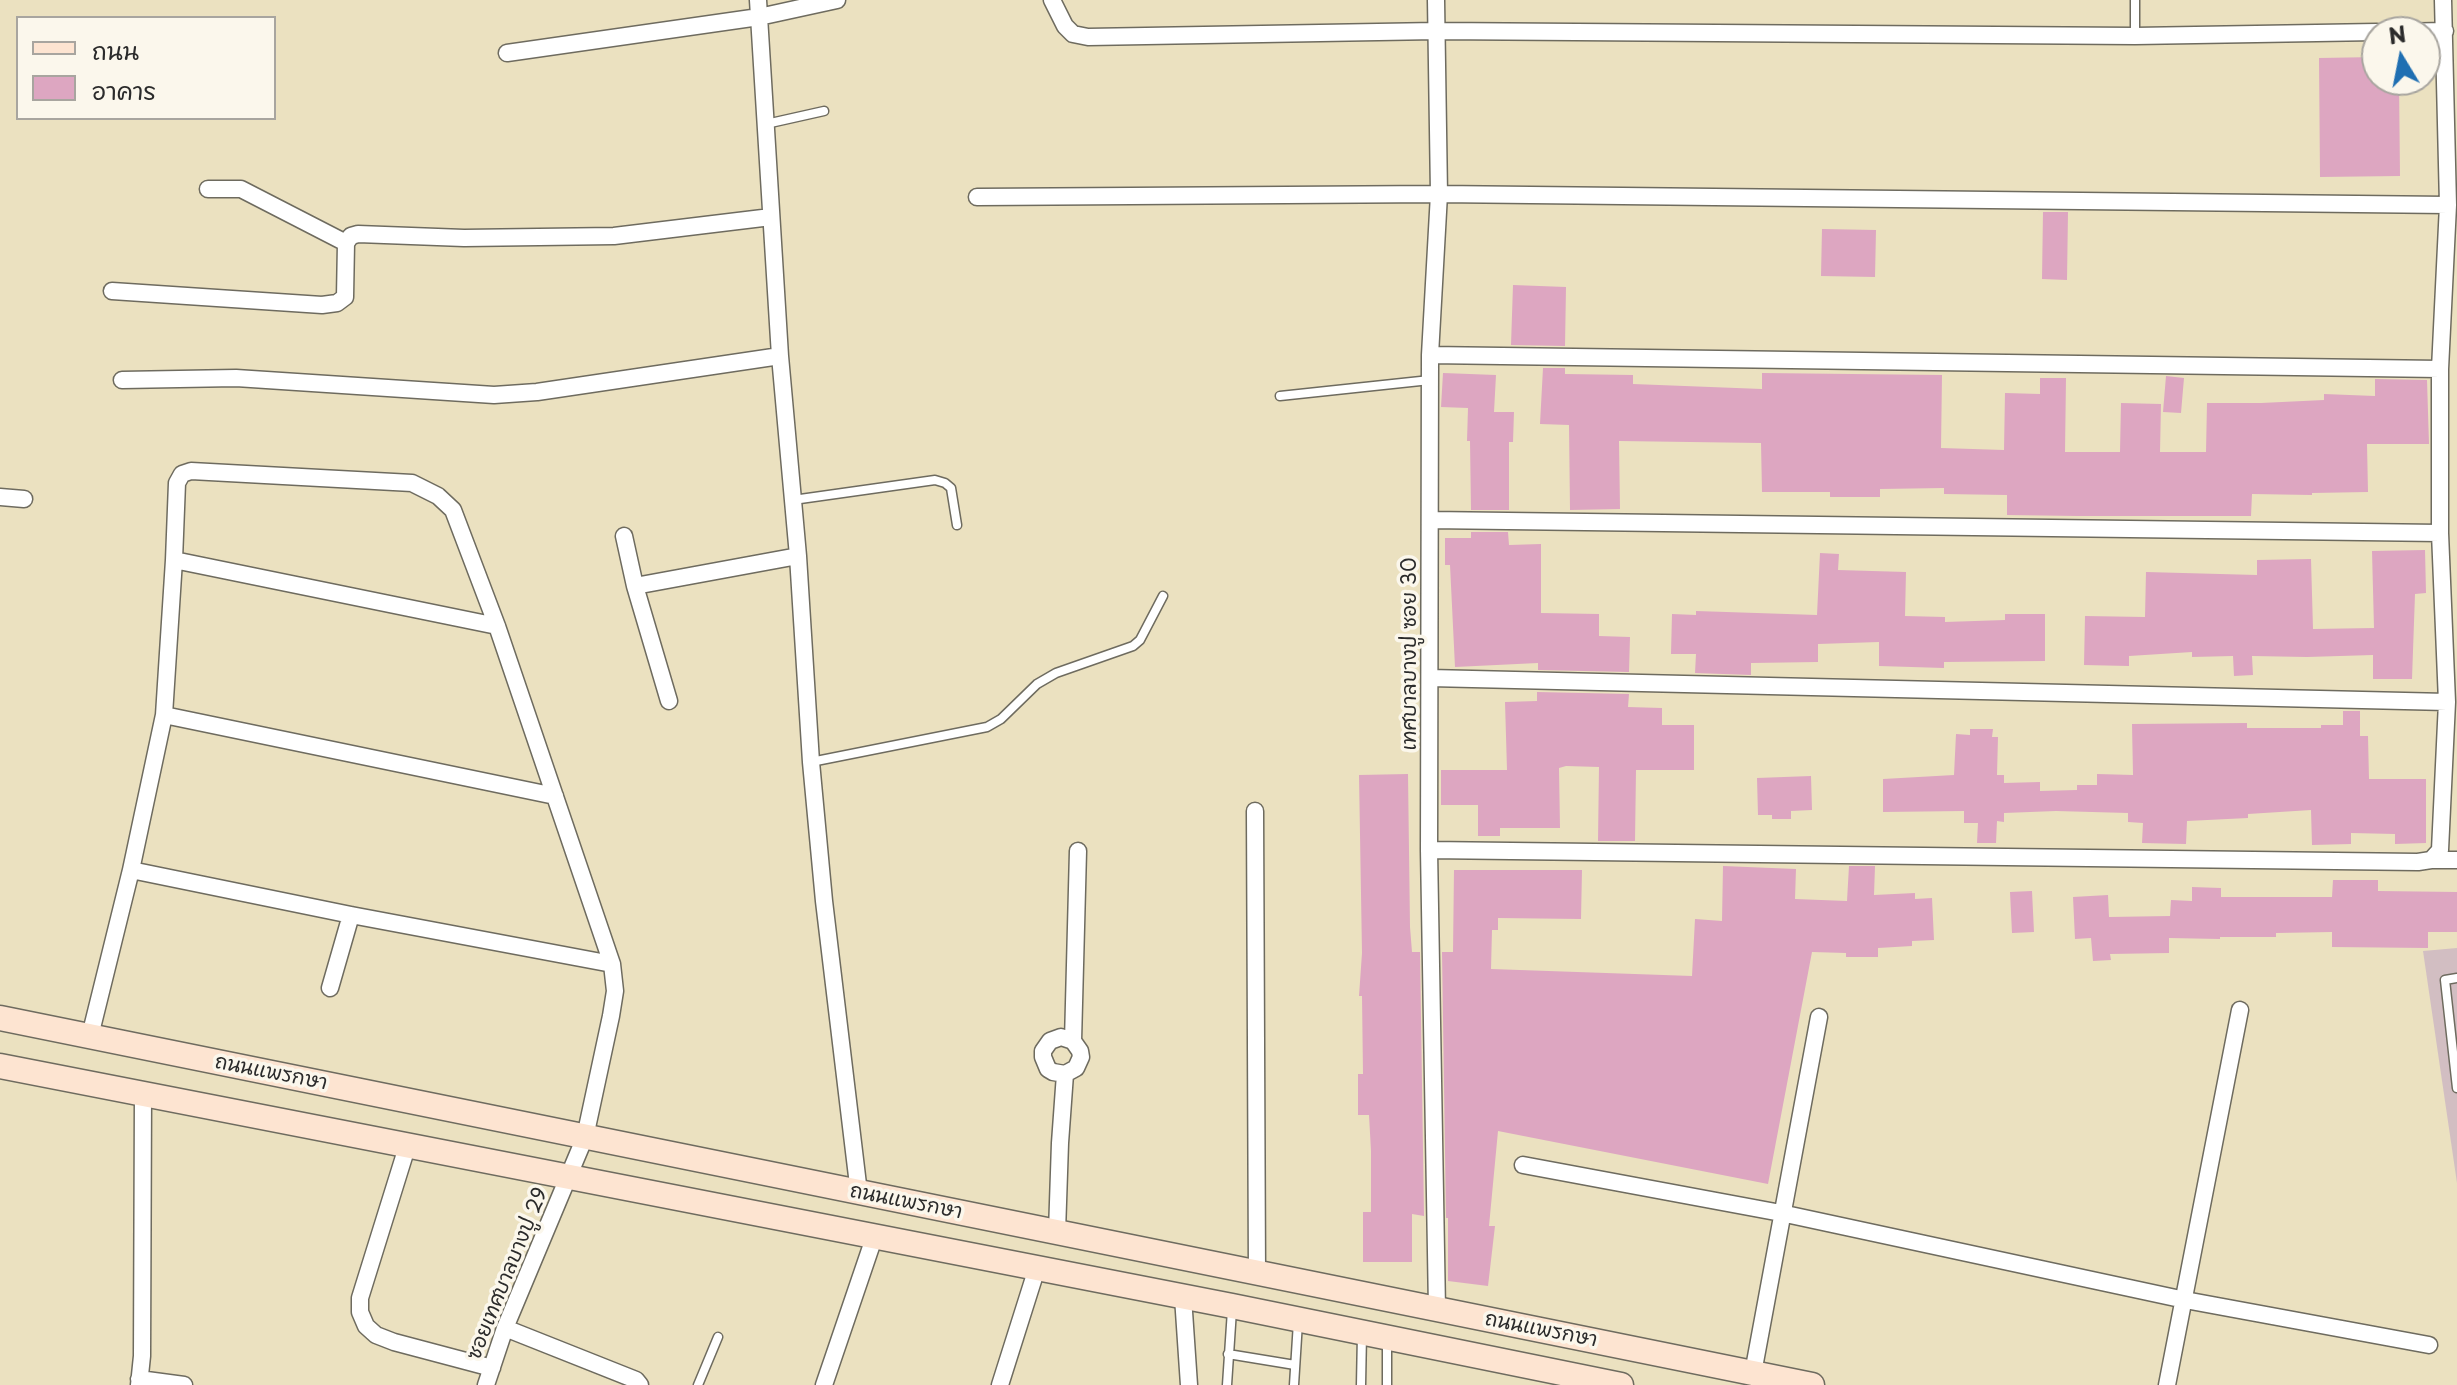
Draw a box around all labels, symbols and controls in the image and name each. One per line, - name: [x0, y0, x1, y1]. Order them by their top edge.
- legend: [16, 16, 276, 120]
- north arrow: [2361, 16, 2441, 96]
- text: N: [2386, 16, 2409, 52]
- text: ถนน: [92, 32, 139, 68]
- text: อาคาร: [92, 72, 156, 108]
- street label: เทศบาลบางปู ซอย 30: [1398, 557, 1422, 751]
- street label: ถนนแพรกษา: [213, 1050, 329, 1096]
- street label: ถนนแพรกษา: [848, 1179, 964, 1225]
- street label: ซอยเทศบาลบางปู 29: [463, 1184, 553, 1364]
- street label: ถนนแพรกษา: [1483, 1307, 1599, 1353]

